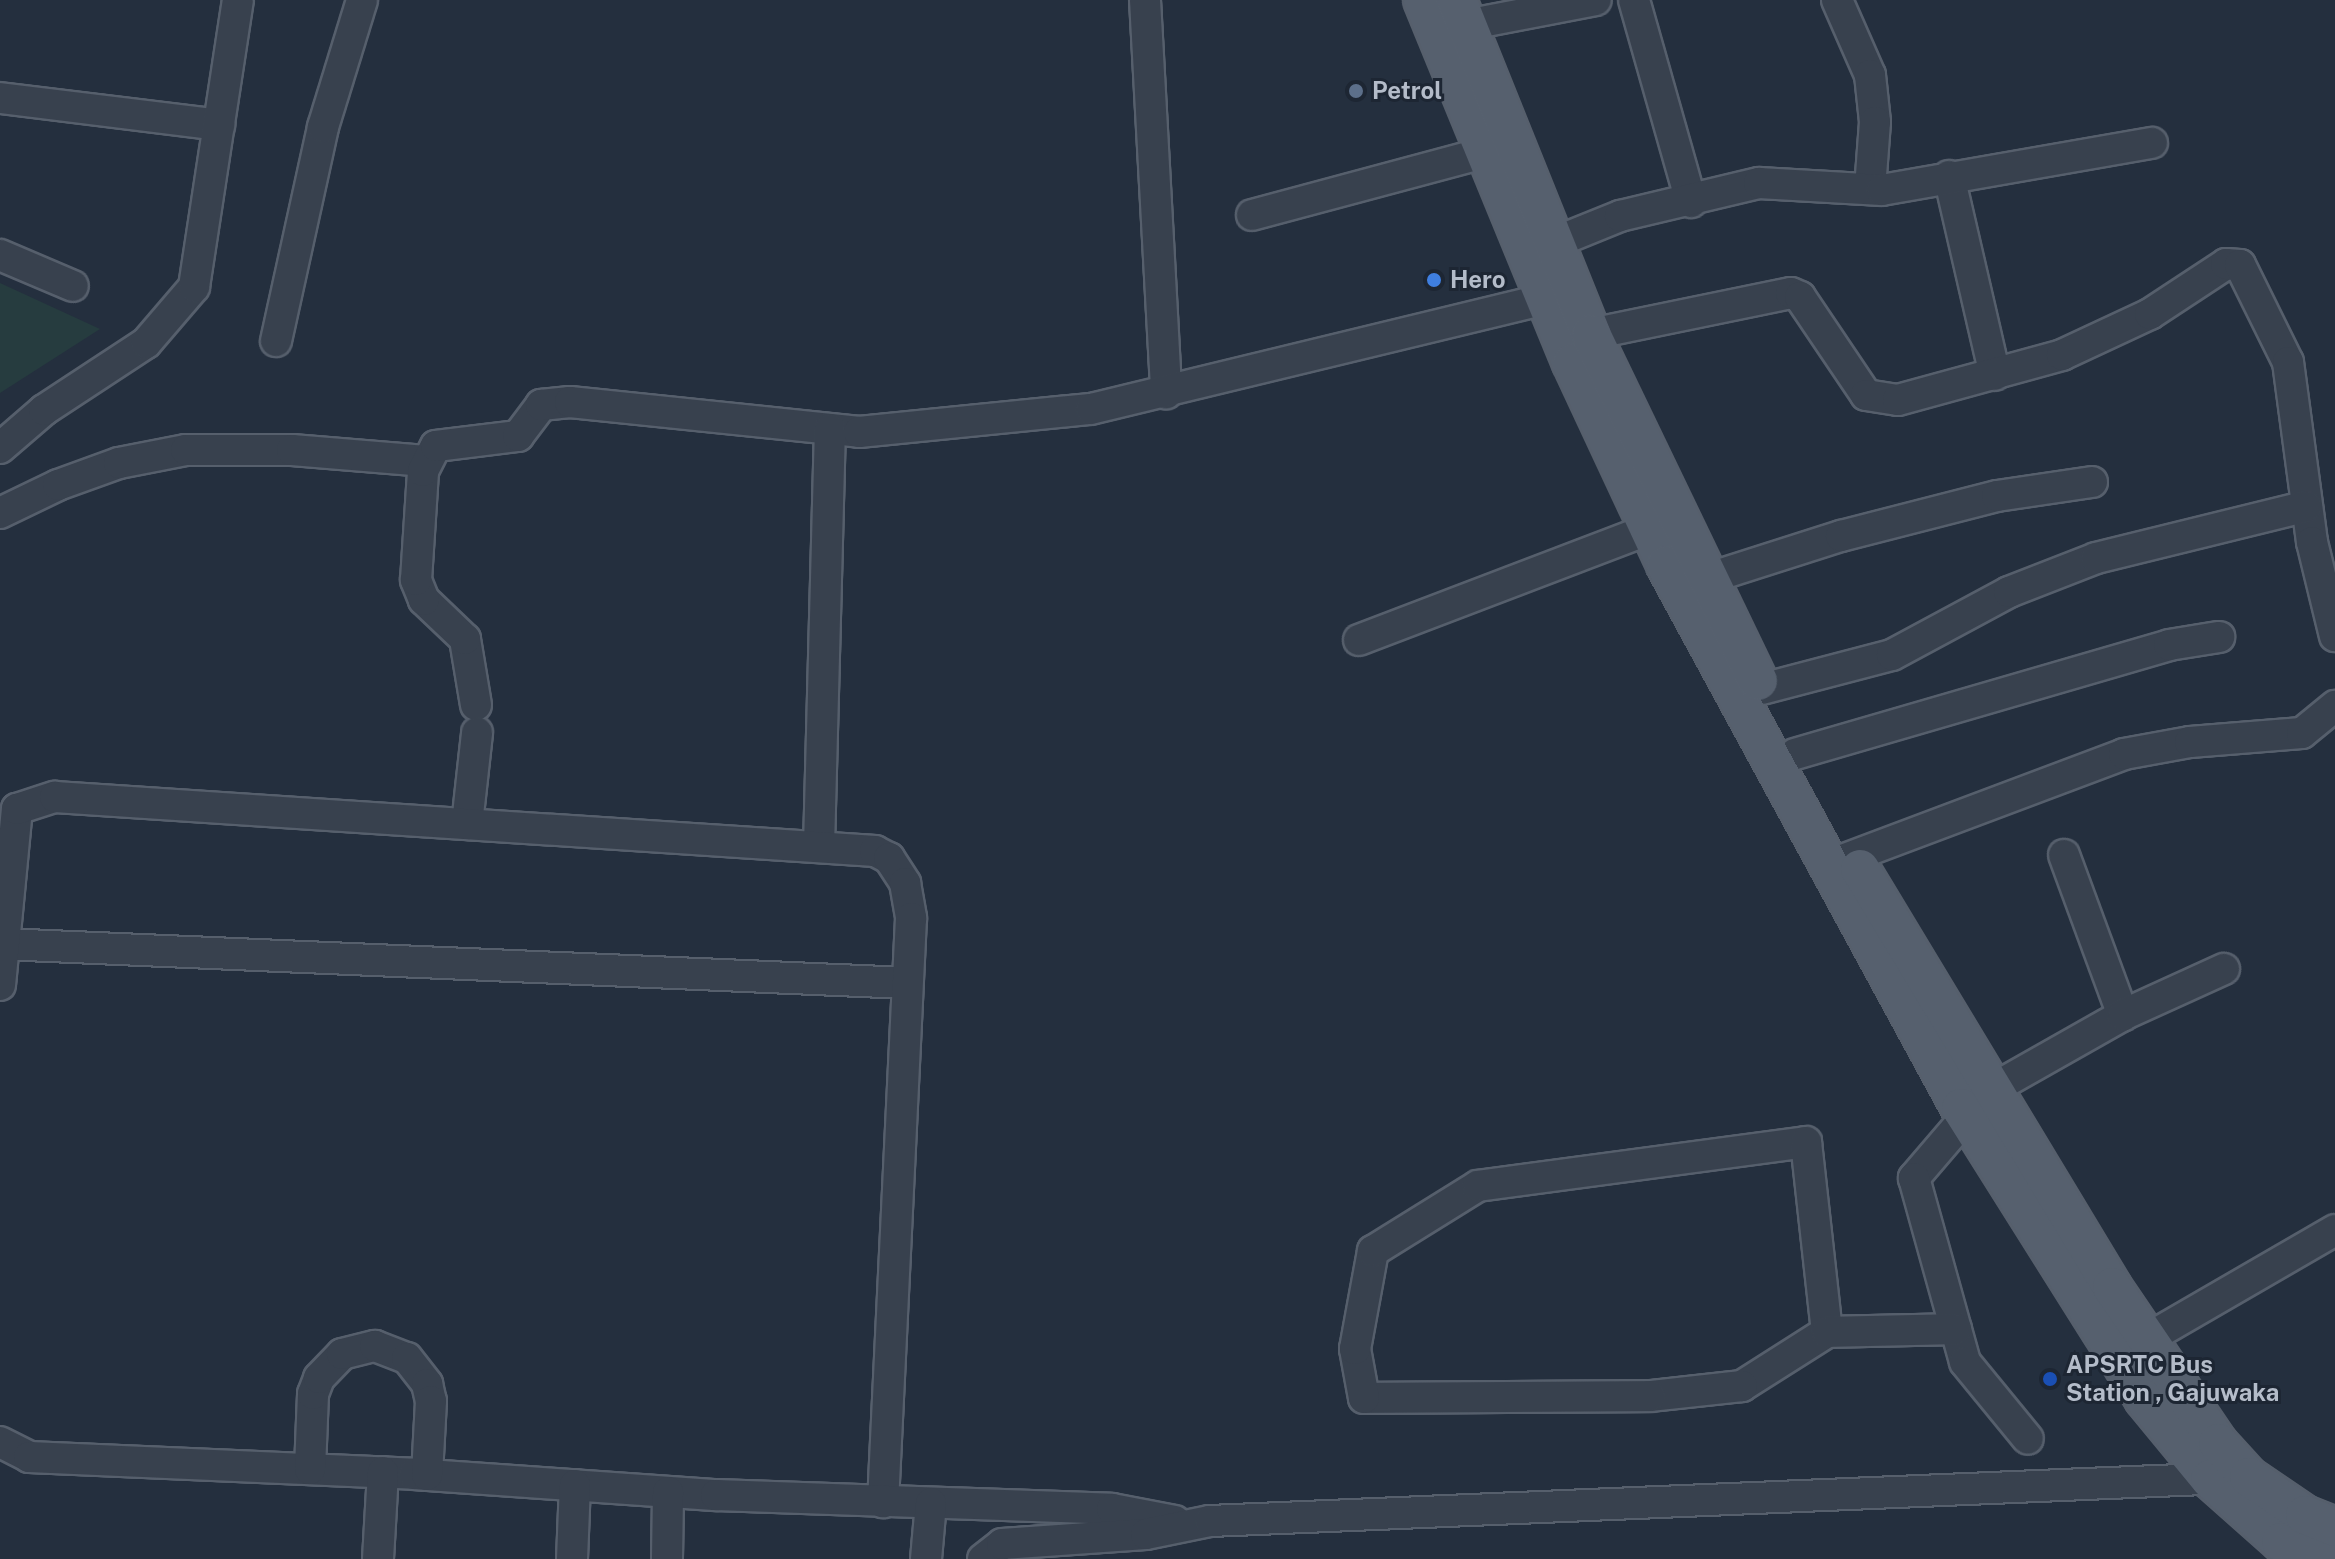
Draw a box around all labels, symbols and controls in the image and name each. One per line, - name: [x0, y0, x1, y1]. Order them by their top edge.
- place label: Petrol: [1372, 77, 1442, 105]
- marker: Petrol: [1347, 82, 1365, 100]
- place label: Hero: [1450, 266, 1506, 294]
- marker: Hero: [1425, 271, 1443, 289]
- place label: APSRTC Bus Station , Gajuwaka: [2066, 1351, 2279, 1407]
- marker: APSRTC Bus Station , Gajuwaka: [2041, 1370, 2059, 1388]

